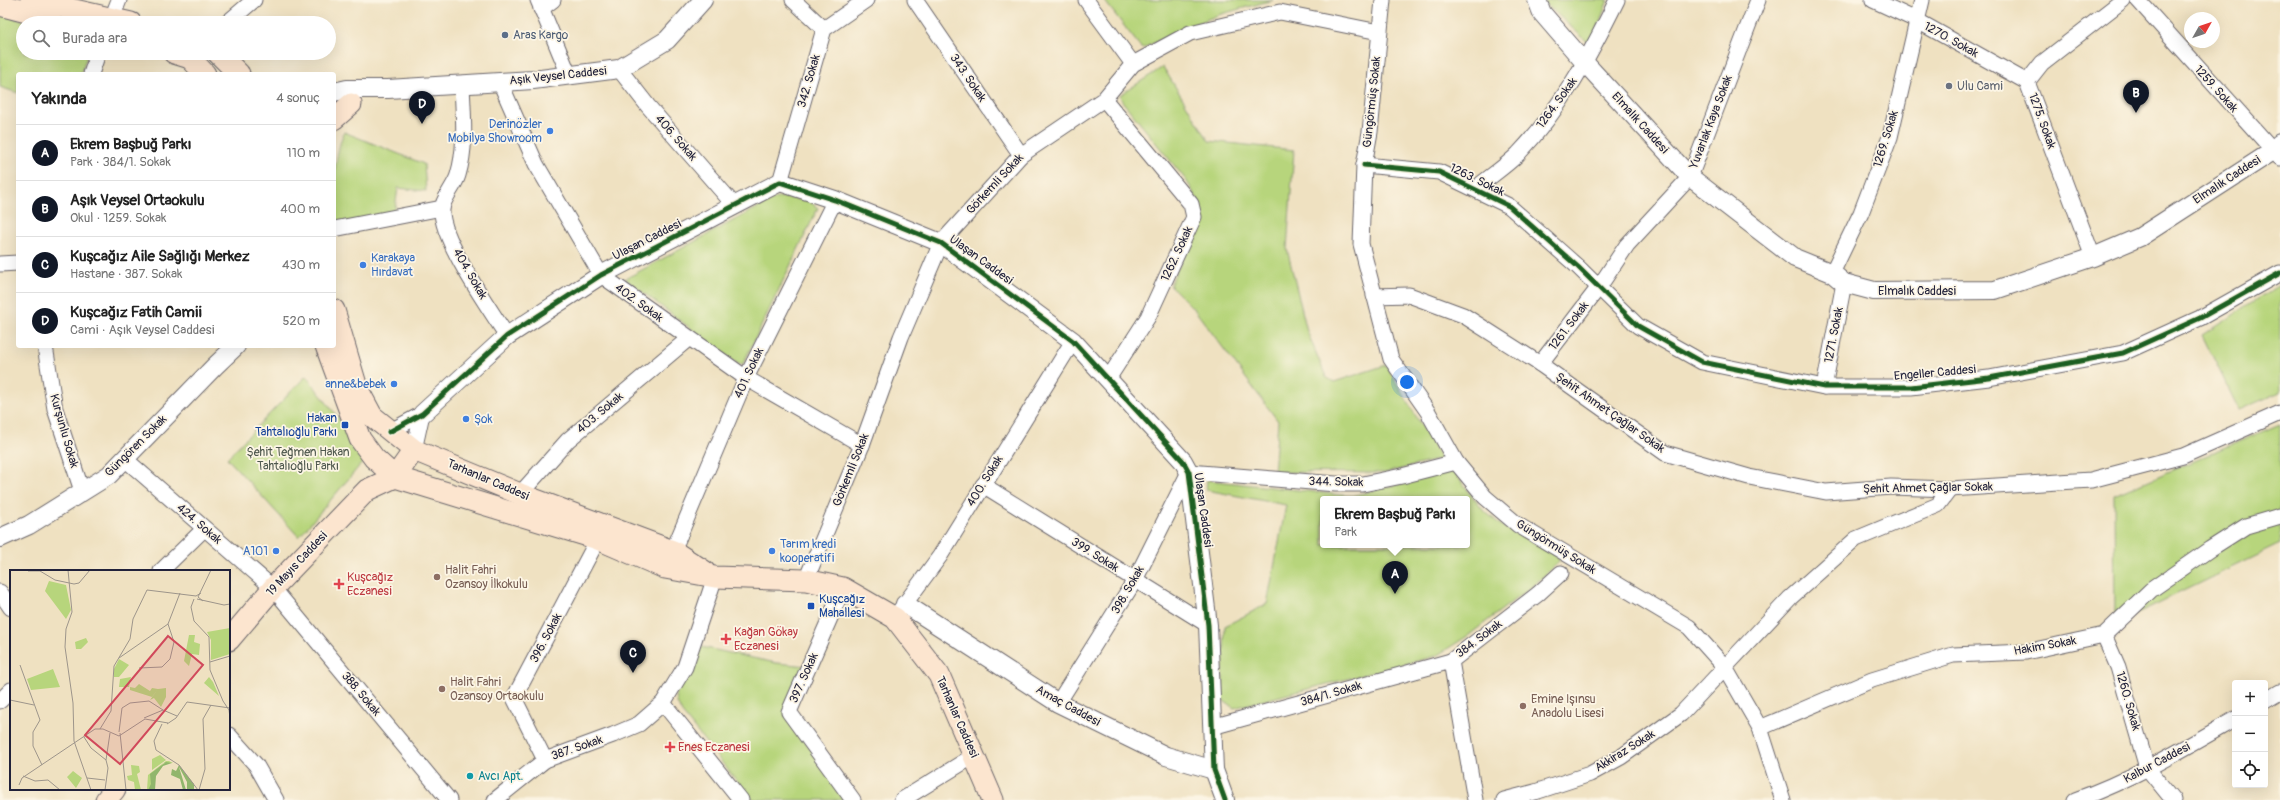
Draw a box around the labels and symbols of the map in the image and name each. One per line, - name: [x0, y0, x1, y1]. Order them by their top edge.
- north arrow: [2184, 12, 2220, 48]
- street label: 1270. Sokak: [1921, 19, 1981, 61]
- place label: Aras Kargo: [513, 28, 569, 43]
- marker: Aras Kargo: [500, 30, 510, 40]
- street label: 343. Sokak: [947, 51, 989, 105]
- street label: 342. Sokak: [794, 53, 824, 109]
- street label: Güngörmüş Sokak: [1360, 56, 1384, 148]
- street label: 1259. Sokak: [2191, 62, 2241, 116]
- street label: Aşık Veysel Caddesi: [509, 63, 608, 89]
- street label: Yuvarlak Kaya Sokak: [1686, 73, 1736, 172]
- street label: 1264. Sokak: [1533, 74, 1581, 132]
- place label: Ulu Cami: [1957, 79, 2003, 94]
- pin: B: [2123, 80, 2149, 113]
- marker: Ulu Cami: [1944, 81, 1954, 91]
- street label: Elmalık Caddesi: [1608, 89, 1672, 157]
- pin: D: [409, 91, 435, 124]
- street label: 1275. Sokak: [2025, 91, 2059, 151]
- street label: 1269. Sokak: [1870, 109, 1902, 169]
- street label: 406. Sokak: [652, 112, 700, 164]
- place label: Derinözler Mobilya Showroom: [448, 117, 543, 146]
- marker: Derinözler Mobilya Showroom: [545, 126, 555, 136]
- street label: Görkemli Sokak: [963, 151, 1027, 217]
- street label: Elmalık Caddesi: [2190, 152, 2264, 208]
- street label: 1263. Sokak: [1447, 160, 1507, 200]
- street label: Ulaşan Caddesi: [610, 216, 684, 264]
- street label: 1262. Sokak: [1158, 224, 1196, 284]
- street label: Ulaşan Caddesi: [946, 232, 1016, 288]
- street label: 404. Sokak: [449, 246, 491, 302]
- place label: Karakaya Hırdavat: [371, 251, 415, 280]
- marker: Karakaya Hırdavat: [358, 260, 368, 270]
- street label: 402. Sokak: [612, 280, 666, 326]
- street label: Elmalık Caddesi: [1878, 284, 1956, 299]
- street label: 1261. Sokak: [1546, 299, 1592, 353]
- street label: 1271. Sokak: [1821, 306, 1847, 364]
- street label: 401. Sokak: [731, 345, 767, 401]
- street label: Engeller Caddesi: [1893, 362, 1977, 384]
- street label: Şehit Ahmet Çağlar Sokak: [1552, 370, 1668, 456]
- your location: [1397, 372, 1417, 392]
- place label: anne&bebek: [325, 377, 386, 392]
- marker: anne&bebek: [389, 379, 399, 389]
- street label: 403. Sokak: [574, 389, 626, 437]
- street label: Kurşunlu Sokak: [46, 392, 82, 470]
- place label: Hakan Tahtalıoğlu Parkı: [255, 411, 337, 440]
- street label: Güngören Sokak: [102, 412, 170, 480]
- place label: Şok: [474, 412, 493, 427]
- marker: Şok: [461, 414, 471, 424]
- marker: Hakan Tahtalıoğlu Parkı: [340, 420, 350, 430]
- street label: Görkemli Sokak: [830, 431, 872, 509]
- park label: Şehit Teğmen Hakan Tahtalıoğlu Parkı: [247, 445, 350, 474]
- street label: 400. Sokak: [963, 453, 1007, 509]
- street label: Tarhanlar Caddesi: [445, 456, 532, 504]
- street label: Ulaşan Caddesi: [1190, 472, 1216, 549]
- street label: 344. Sokak: [1308, 474, 1364, 490]
- street label: Şehit Ahmet Çağlar Sokak: [1863, 479, 1993, 497]
- street label: 424. Sokak: [173, 500, 225, 548]
- street label: Güngörmüş Sokak: [1513, 516, 1599, 578]
- street label: 19 Mayıs Caddesi: [263, 528, 331, 599]
- street label: 399. Sokak: [1068, 535, 1122, 575]
- place label: Tarım kredi kooperatifi: [780, 537, 836, 566]
- place label: A101: [243, 544, 268, 559]
- marker: A101: [271, 546, 281, 556]
- marker: Tarım kredi kooperatifi: [767, 546, 777, 556]
- pin: A: [1382, 561, 1408, 594]
- place label: Halit Fahri Ozansoy İlkokulu: [445, 563, 528, 592]
- street label: 398. Sokak: [1108, 563, 1148, 617]
- inset map: [10, 570, 230, 790]
- place label: Kuşcağız Eczanesi: [347, 570, 393, 599]
- marker: Halit Fahri Ozansoy İlkokulu: [432, 572, 442, 582]
- marker: Kuşcağız Eczanesi: [334, 579, 344, 589]
- place label: Kuşcağız Mahallesi: [819, 592, 865, 621]
- marker: Kuşcağız Mahallesi: [806, 601, 816, 611]
- street label: 396. Sokak: [527, 611, 565, 665]
- street label: 384. Sokak: [1453, 617, 1505, 661]
- place label: Kağan Gökay Eczanesi: [734, 625, 798, 654]
- street label: Hakim Sokak: [2013, 633, 2077, 659]
- marker: Kağan Gökay Eczanesi: [721, 634, 731, 644]
- pin: C: [620, 640, 646, 673]
- street label: 397. Sokak: [786, 651, 822, 705]
- street label: 388. Sokak: [338, 669, 384, 719]
- street label: 1260. Sokak: [2112, 670, 2144, 732]
- street label: Tarhanlar Caddesi: [932, 674, 982, 760]
- place label: Halit Fahri Ozansoy Ortaokulu: [450, 675, 544, 704]
- street label: 384/1. Sokak: [1299, 678, 1363, 710]
- street label: Amaç Caddesi: [1033, 682, 1103, 730]
- marker: Halit Fahri Ozansoy Ortaokulu: [437, 684, 447, 694]
- place label: Emine Işınsu Anadolu Lisesi: [1531, 692, 1604, 721]
- marker: Emine Işınsu Anadolu Lisesi: [1518, 701, 1528, 711]
- street label: Akkiraz Sokak: [1592, 727, 1658, 775]
- street label: 387. Sokak: [549, 732, 605, 764]
- street label: Kalbur Caddesi: [2121, 739, 2193, 787]
- place label: Enes Eczanesi: [678, 740, 750, 755]
- marker: Enes Eczanesi: [665, 742, 675, 752]
- place label: Avcı Apt.: [478, 769, 523, 784]
- marker: Avcı Apt.: [465, 771, 475, 781]

